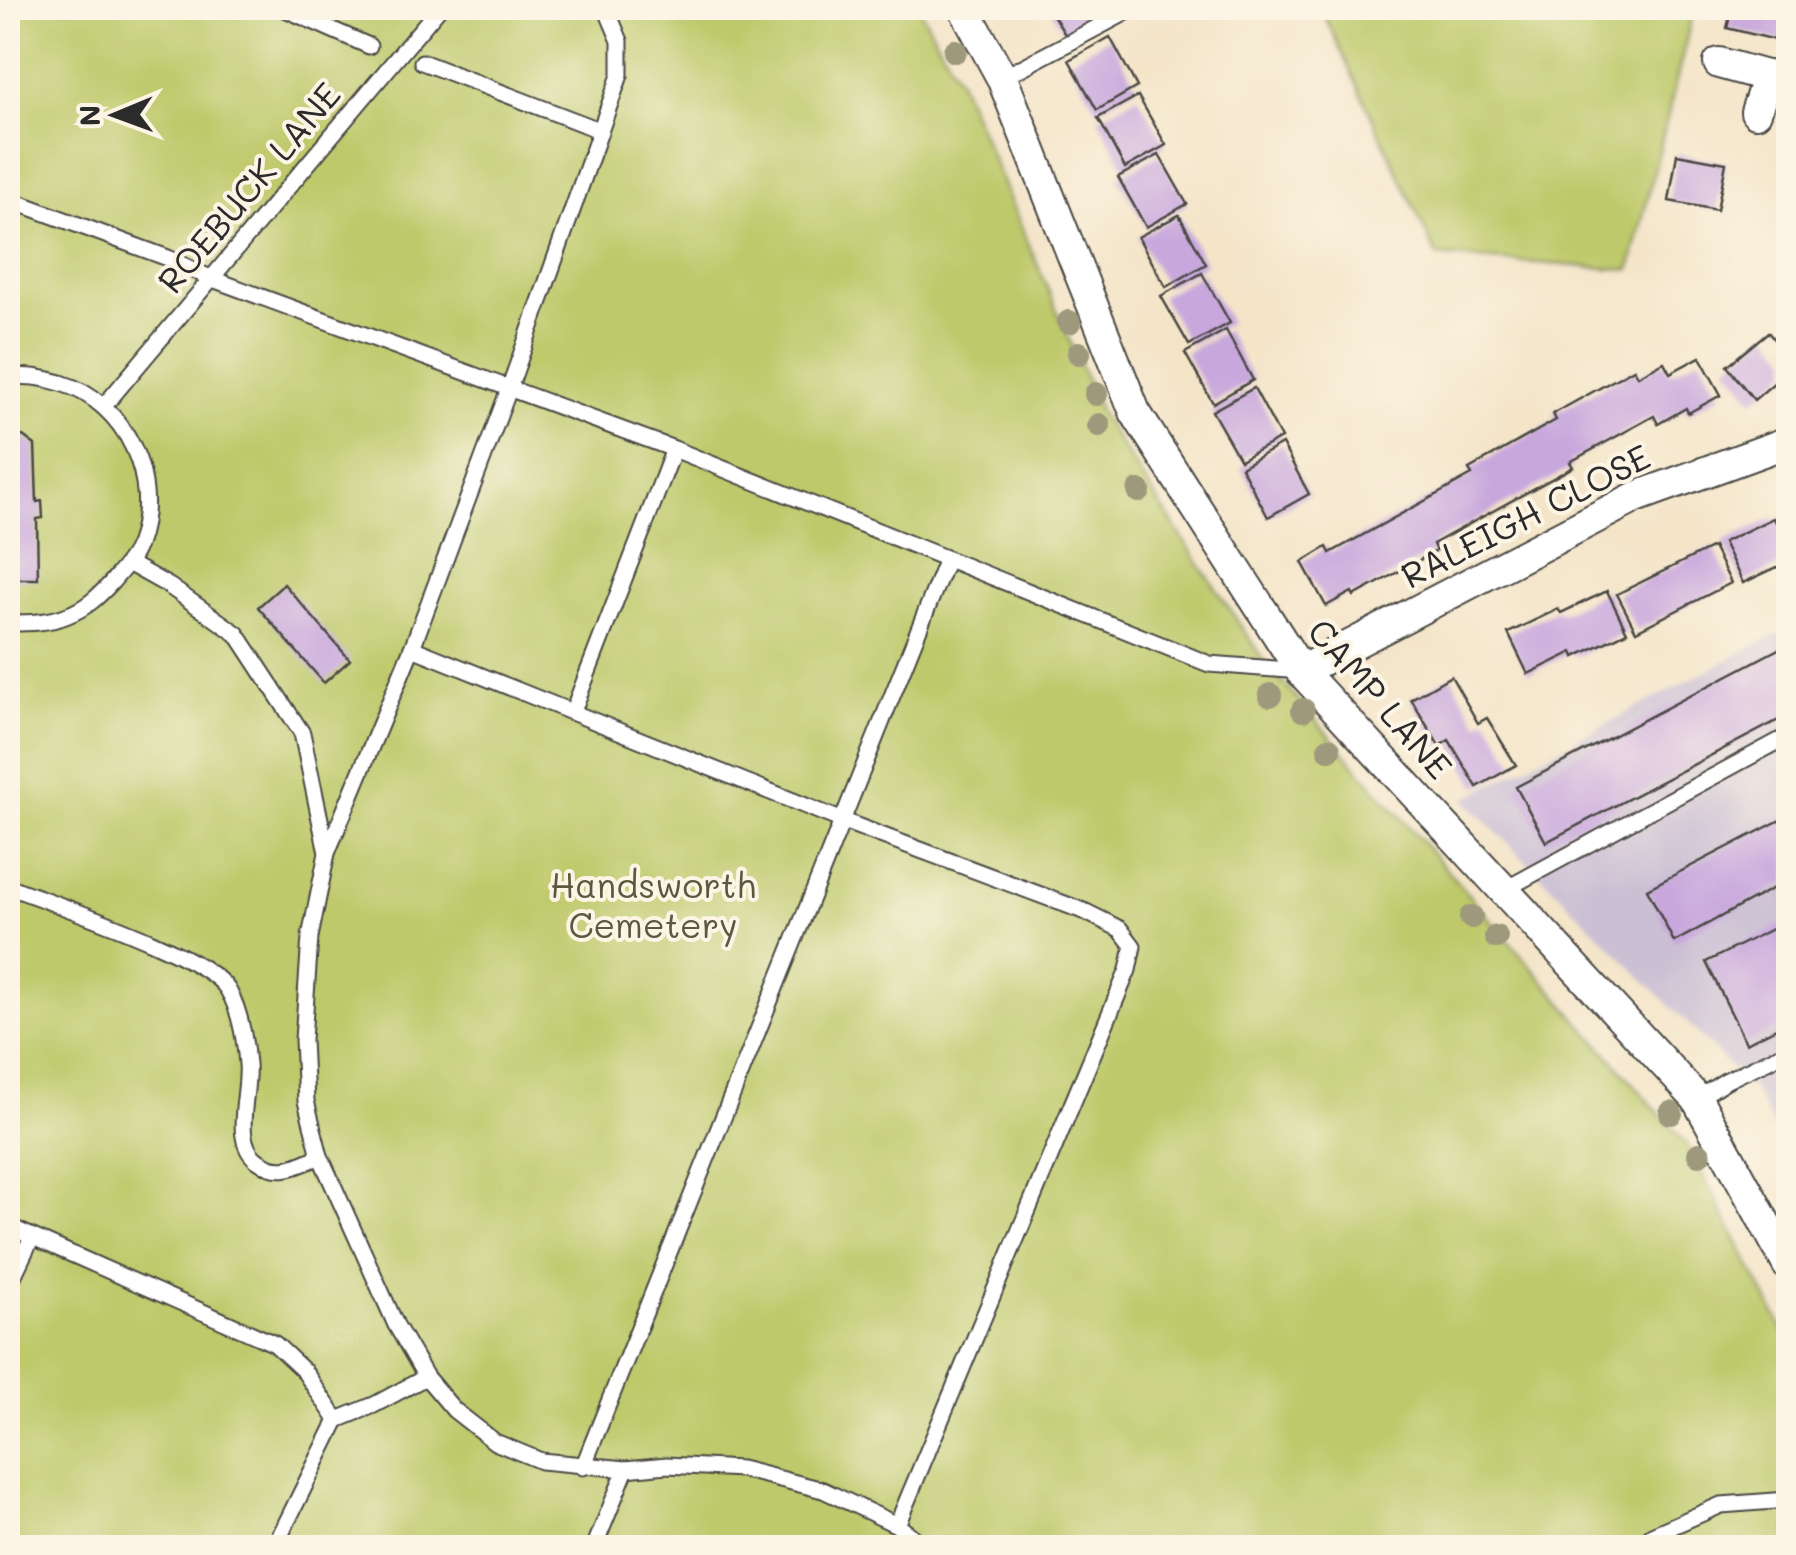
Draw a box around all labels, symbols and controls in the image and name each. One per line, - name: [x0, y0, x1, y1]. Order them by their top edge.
- north arrow: [65, 65, 165, 165]
- street label: ROEBUCK LANE: [146, 72, 350, 302]
- text: N: [71, 105, 107, 126]
- street label: RALEIGH CLOSE: [1393, 432, 1657, 598]
- street label: CAMP LANE: [1299, 608, 1463, 788]
- park label: Handsworth Cemetery: [550, 861, 756, 947]

